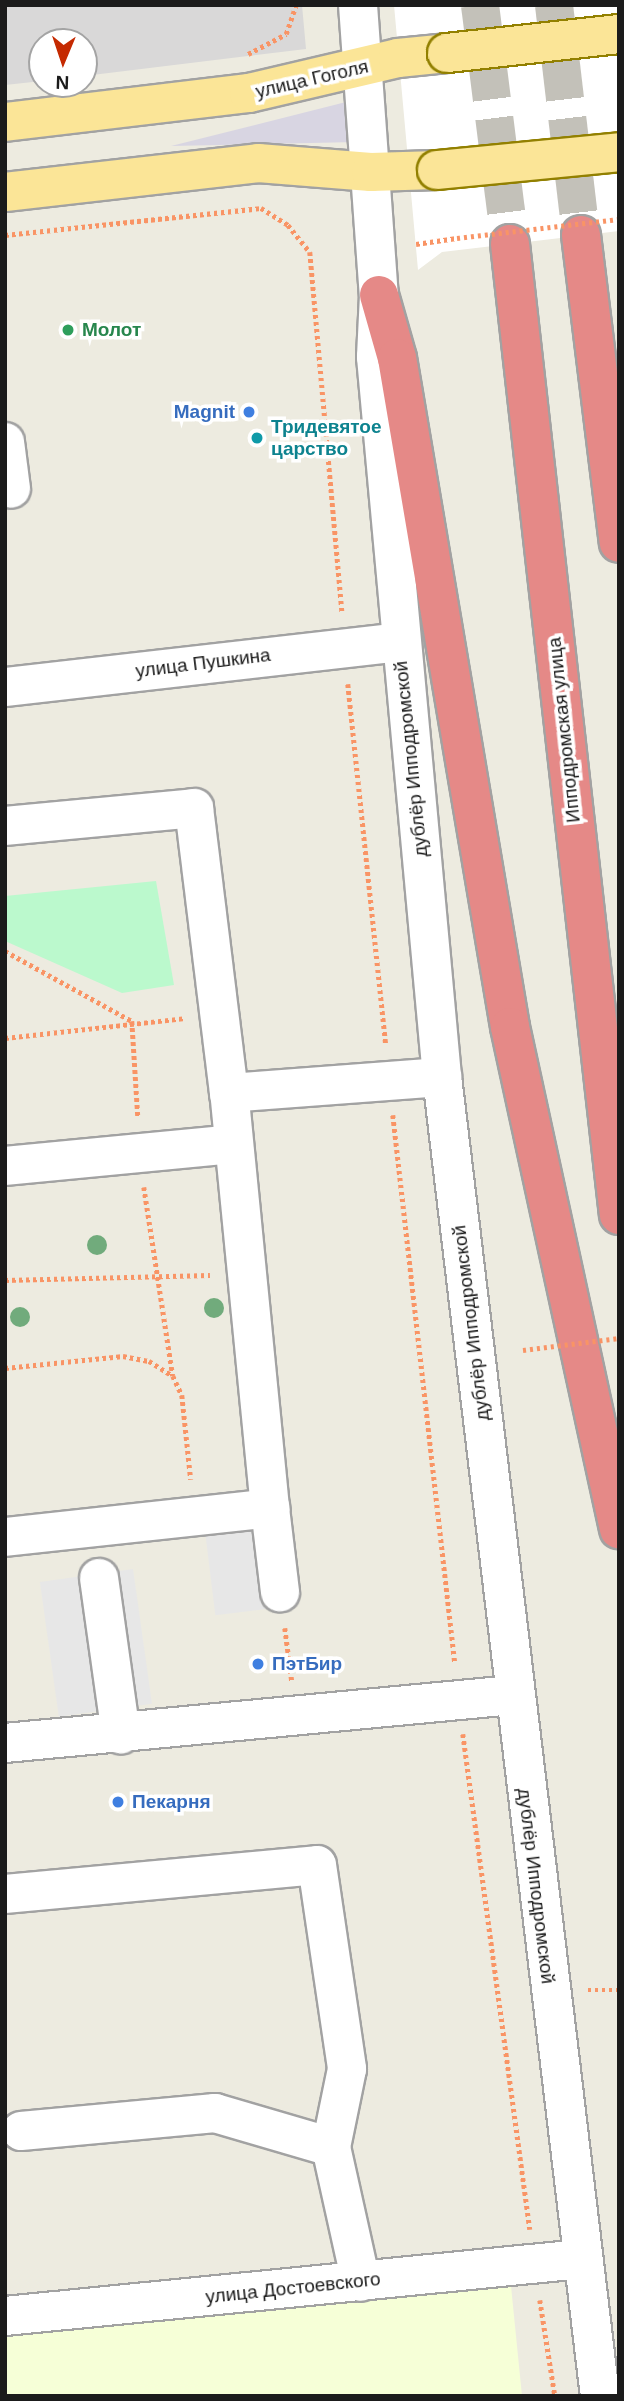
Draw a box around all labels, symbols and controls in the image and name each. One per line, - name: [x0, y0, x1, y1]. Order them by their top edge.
- north arrow: [28, 28, 98, 98]
- street label: улица Гоголя: [253, 55, 371, 103]
- text: N: [55, 72, 70, 93]
- place label: Молот: [82, 319, 141, 341]
- marker: Молот: [60, 322, 76, 338]
- place label: Magnit: [174, 401, 235, 423]
- marker: Magnit: [241, 404, 257, 420]
- place label: Тридевятое царство: [271, 416, 382, 460]
- marker: Тридевятое царство: [249, 430, 265, 446]
- street label: Ипподромская улица: [543, 636, 585, 824]
- street label: улица Пушкина: [134, 643, 272, 683]
- street label: дублёр Ипподромской: [389, 660, 433, 858]
- street label: дублёр Ипподромской: [448, 1224, 494, 1422]
- place label: ПэтБир: [272, 1653, 342, 1675]
- marker: ПэтБир: [250, 1656, 266, 1672]
- street label: дублёр Ипподромской: [513, 1787, 559, 1985]
- place label: Пекарня: [132, 1791, 210, 1813]
- marker: Пекарня: [110, 1794, 126, 1810]
- street label: улица Достоевского: [204, 2267, 382, 2309]

